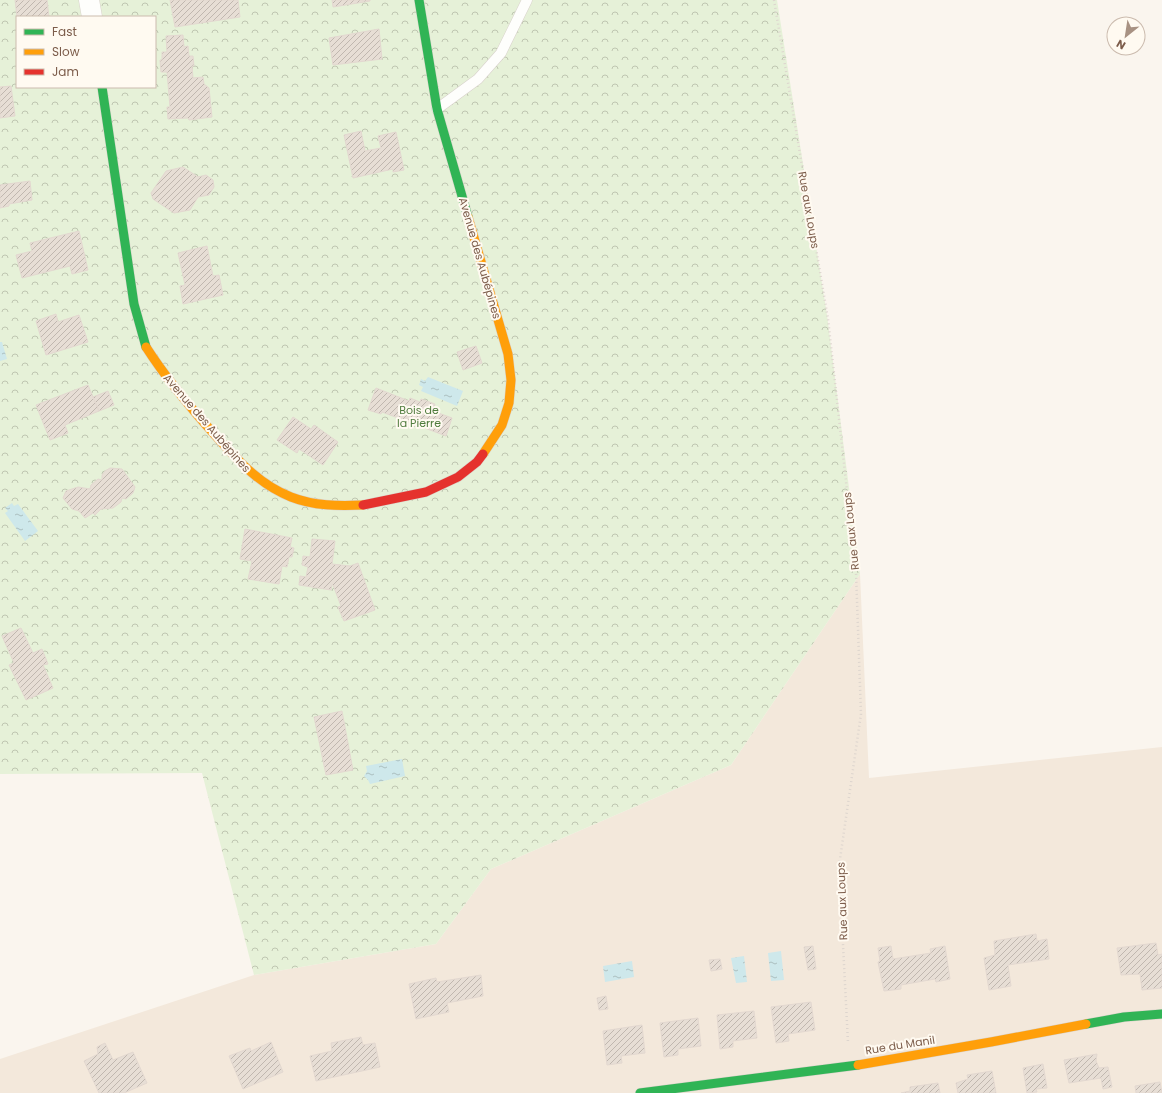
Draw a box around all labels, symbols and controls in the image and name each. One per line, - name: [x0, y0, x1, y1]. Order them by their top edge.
- legend: [16, 16, 156, 88]
- north arrow: [1106, 16, 1146, 56]
- text: Fast: [52, 23, 77, 40]
- text: N: [1113, 36, 1129, 54]
- text: Slow: [52, 43, 80, 60]
- text: Jam: [52, 63, 79, 80]
- street label: Rue aux Loups: [794, 170, 824, 250]
- street label: Avenue des Aubépines: [455, 195, 505, 321]
- street label: Avenue des Aubépines: [160, 370, 254, 476]
- park label: Bois de la Pierre: [397, 402, 441, 431]
- street label: Rue aux Loups: [839, 491, 863, 571]
- street label: Rue aux Loups: [833, 861, 851, 940]
- street label: Rue du Manil: [864, 1032, 936, 1058]

